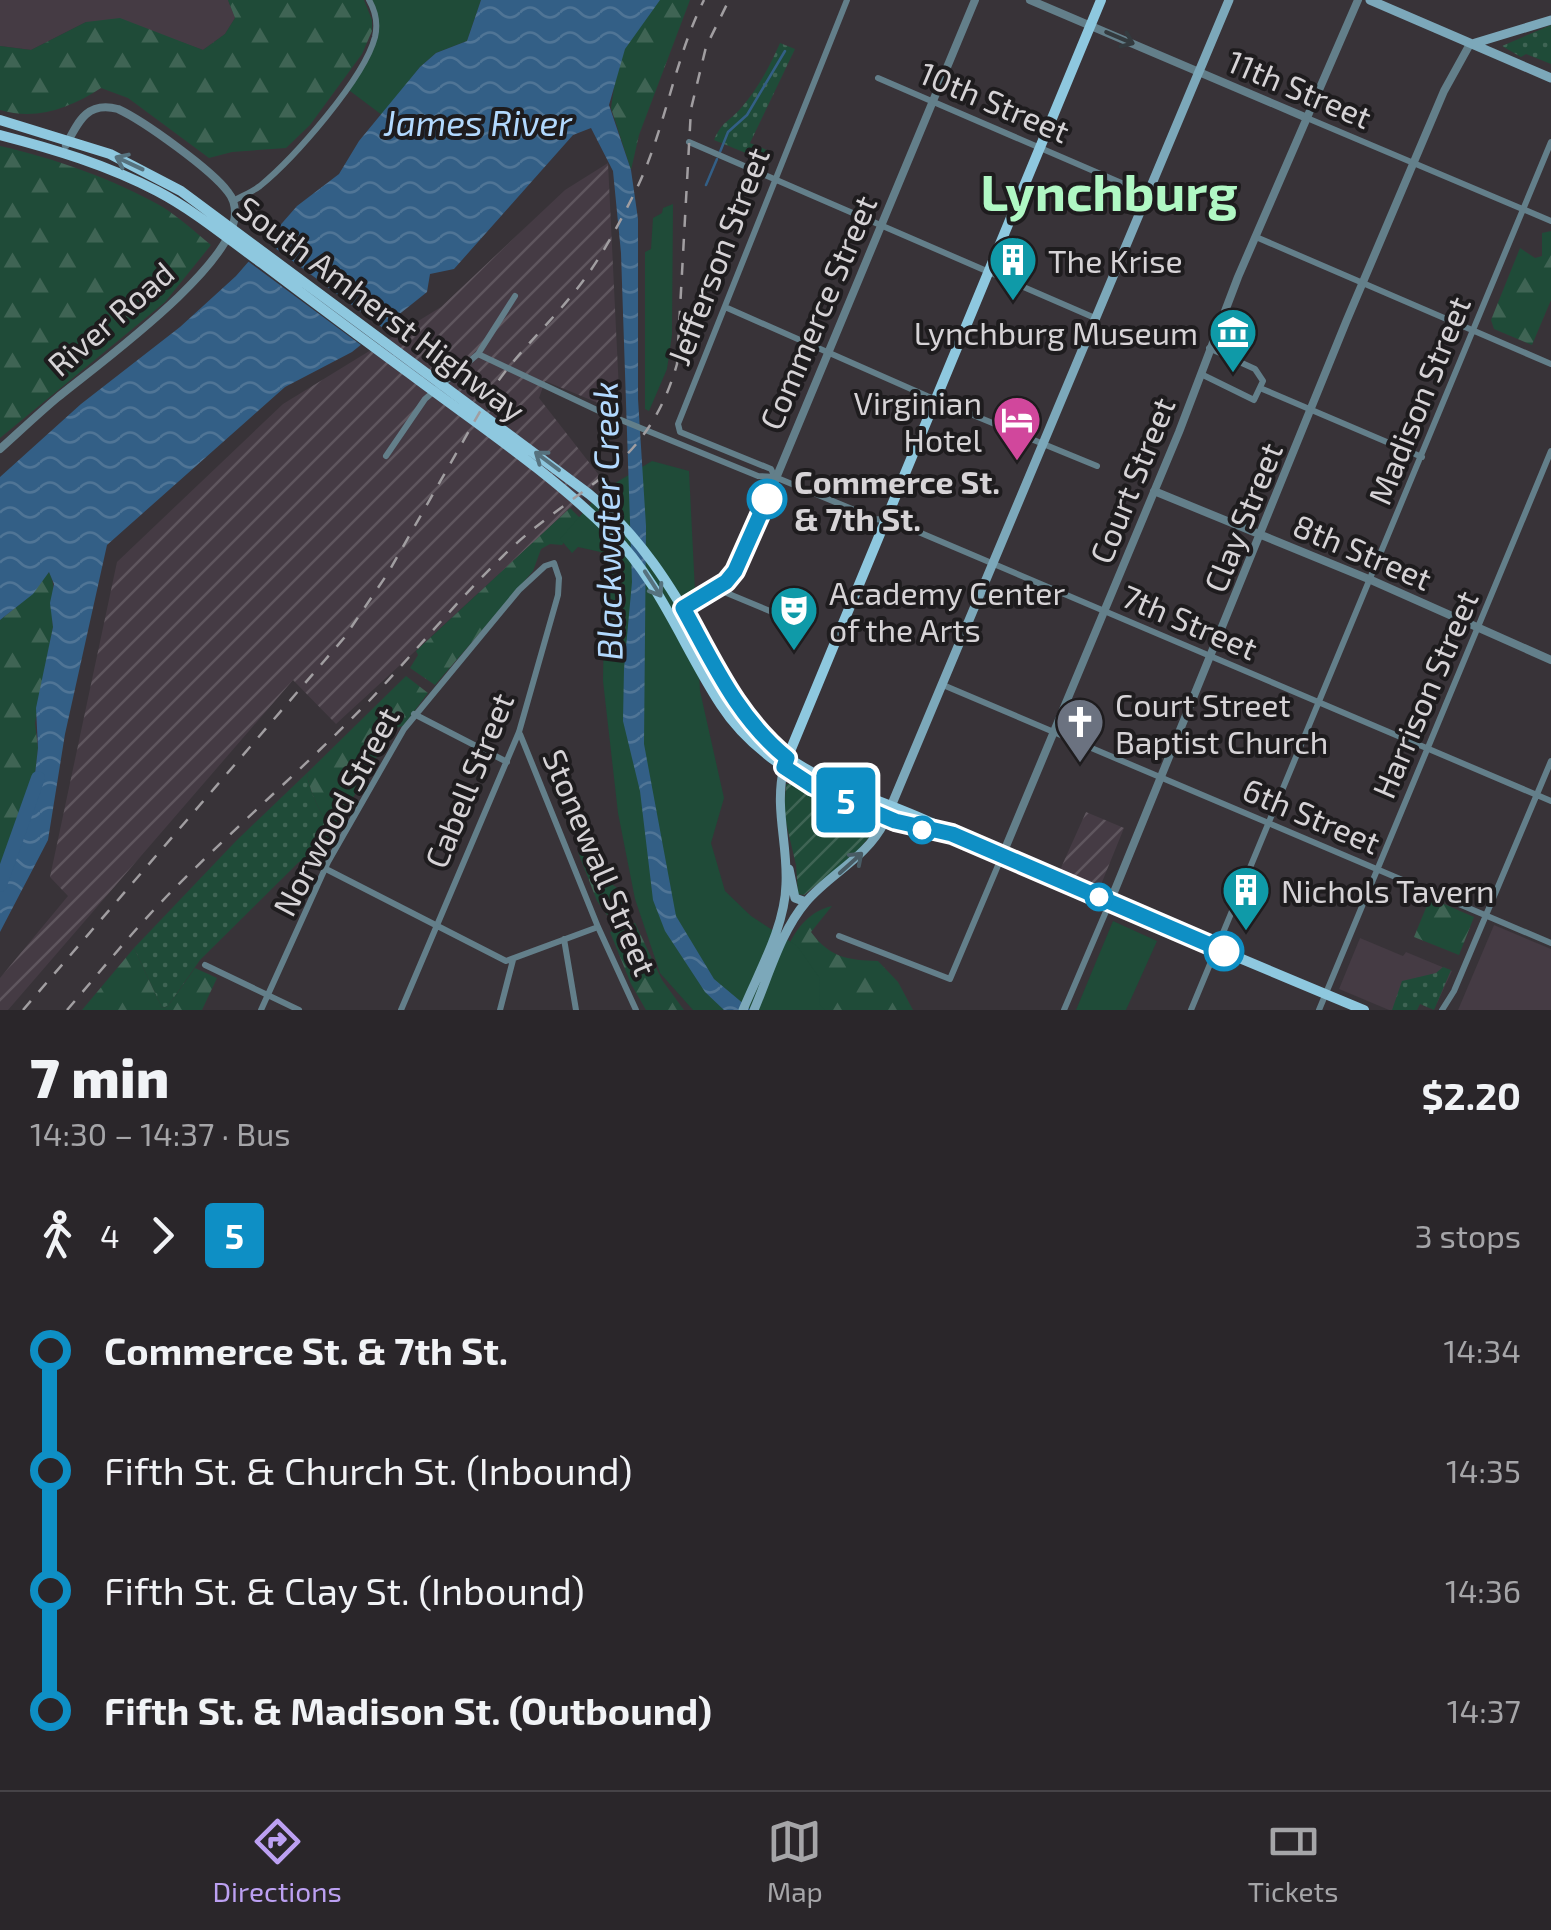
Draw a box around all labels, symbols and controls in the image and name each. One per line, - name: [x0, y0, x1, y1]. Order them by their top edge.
- one-way arrow: [1104, 30, 1135, 48]
- street label: 11th Street: [1222, 41, 1378, 135]
- street label: 10th Street: [914, 52, 1076, 150]
- water label: James River: [383, 101, 573, 143]
- street label: Jefferson Street: [658, 142, 776, 370]
- one-way arrow: [115, 152, 145, 171]
- district label: Lynchburg: [980, 159, 1238, 222]
- street label: South Amherst Highway: [231, 187, 533, 429]
- street label: Commerce Street: [751, 189, 883, 435]
- building icon: The Krise: [987, 234, 1039, 302]
- place label: The Krise: [1048, 241, 1183, 279]
- street label: River Road: [39, 253, 181, 383]
- street label: Madison Street: [1359, 290, 1477, 510]
- museum icon: Lynchburg Museum: [1207, 306, 1259, 374]
- place label: Lynchburg Museum: [914, 313, 1198, 351]
- water label: Blackwater Creek: [583, 381, 629, 661]
- place label: Virginian Hotel: [853, 383, 982, 458]
- street label: Court Street: [1080, 391, 1182, 569]
- hotel icon: Virginian Hotel: [991, 394, 1043, 462]
- street label: Clay Street: [1195, 437, 1289, 597]
- one-way arrow: [534, 451, 561, 472]
- place label: Commerce St. & 7th St.: [794, 462, 1000, 537]
- marker: Commerce St. & 7th St.: [748, 480, 786, 518]
- street label: 8th Street: [1288, 505, 1438, 597]
- one-way arrow: [643, 570, 664, 598]
- place label: Academy Center of the Arts: [829, 573, 1065, 648]
- street label: 7th Street: [1117, 576, 1263, 666]
- theatre icon: Academy Center of the Arts: [768, 584, 820, 652]
- street label: Harrison Street: [1363, 585, 1485, 803]
- place label: Court Street Baptist Church: [1115, 685, 1328, 760]
- street label: Cabell Street: [416, 687, 520, 873]
- church icon: Court Street Baptist Church: [1054, 696, 1106, 764]
- street label: Norwood Street: [264, 700, 406, 922]
- street label: Stonewall Street: [536, 743, 666, 981]
- line badge: 5: [814, 768, 878, 832]
- street label: 6th Street: [1238, 769, 1386, 861]
- text: 5: [836, 779, 856, 821]
- unlabelled marker: [909, 817, 935, 843]
- one-way arrow: [838, 852, 863, 875]
- building icon: Nichols Tavern: [1220, 864, 1272, 932]
- place label: Nichols Tavern: [1281, 871, 1495, 909]
- unlabelled marker: [1086, 884, 1112, 910]
- unlabelled marker: [1205, 932, 1243, 970]
- text: 7 min: [30, 1043, 169, 1109]
- text: $2.20: [1422, 1072, 1521, 1118]
- text: 14:30 – 14:37 · Bus: [30, 1114, 291, 1152]
- icon: walk: [30, 1208, 85, 1263]
- icon: forward: [135, 1208, 190, 1263]
- text: 5: [225, 1214, 244, 1256]
- text: 4: [100, 1216, 120, 1254]
- text: 3 stops: [1415, 1216, 1521, 1254]
- text: Commerce St. & 7th St.: [104, 1327, 508, 1373]
- text: 14:34: [1444, 1331, 1521, 1369]
- text: Fifth St. & Church St. (Inbound): [104, 1447, 632, 1493]
- text: 14:35: [1446, 1451, 1521, 1489]
- text: Fifth St. & Clay St. (Inbound): [104, 1567, 585, 1613]
- text: 14:36: [1445, 1571, 1521, 1609]
- text: Fifth St. & Madison St. (Outbound): [104, 1687, 712, 1733]
- text: 14:37: [1447, 1691, 1521, 1729]
- tab: Directions: [213, 1814, 342, 1908]
- tab: Map: [767, 1814, 823, 1908]
- tab: Tickets: [1248, 1814, 1338, 1908]

